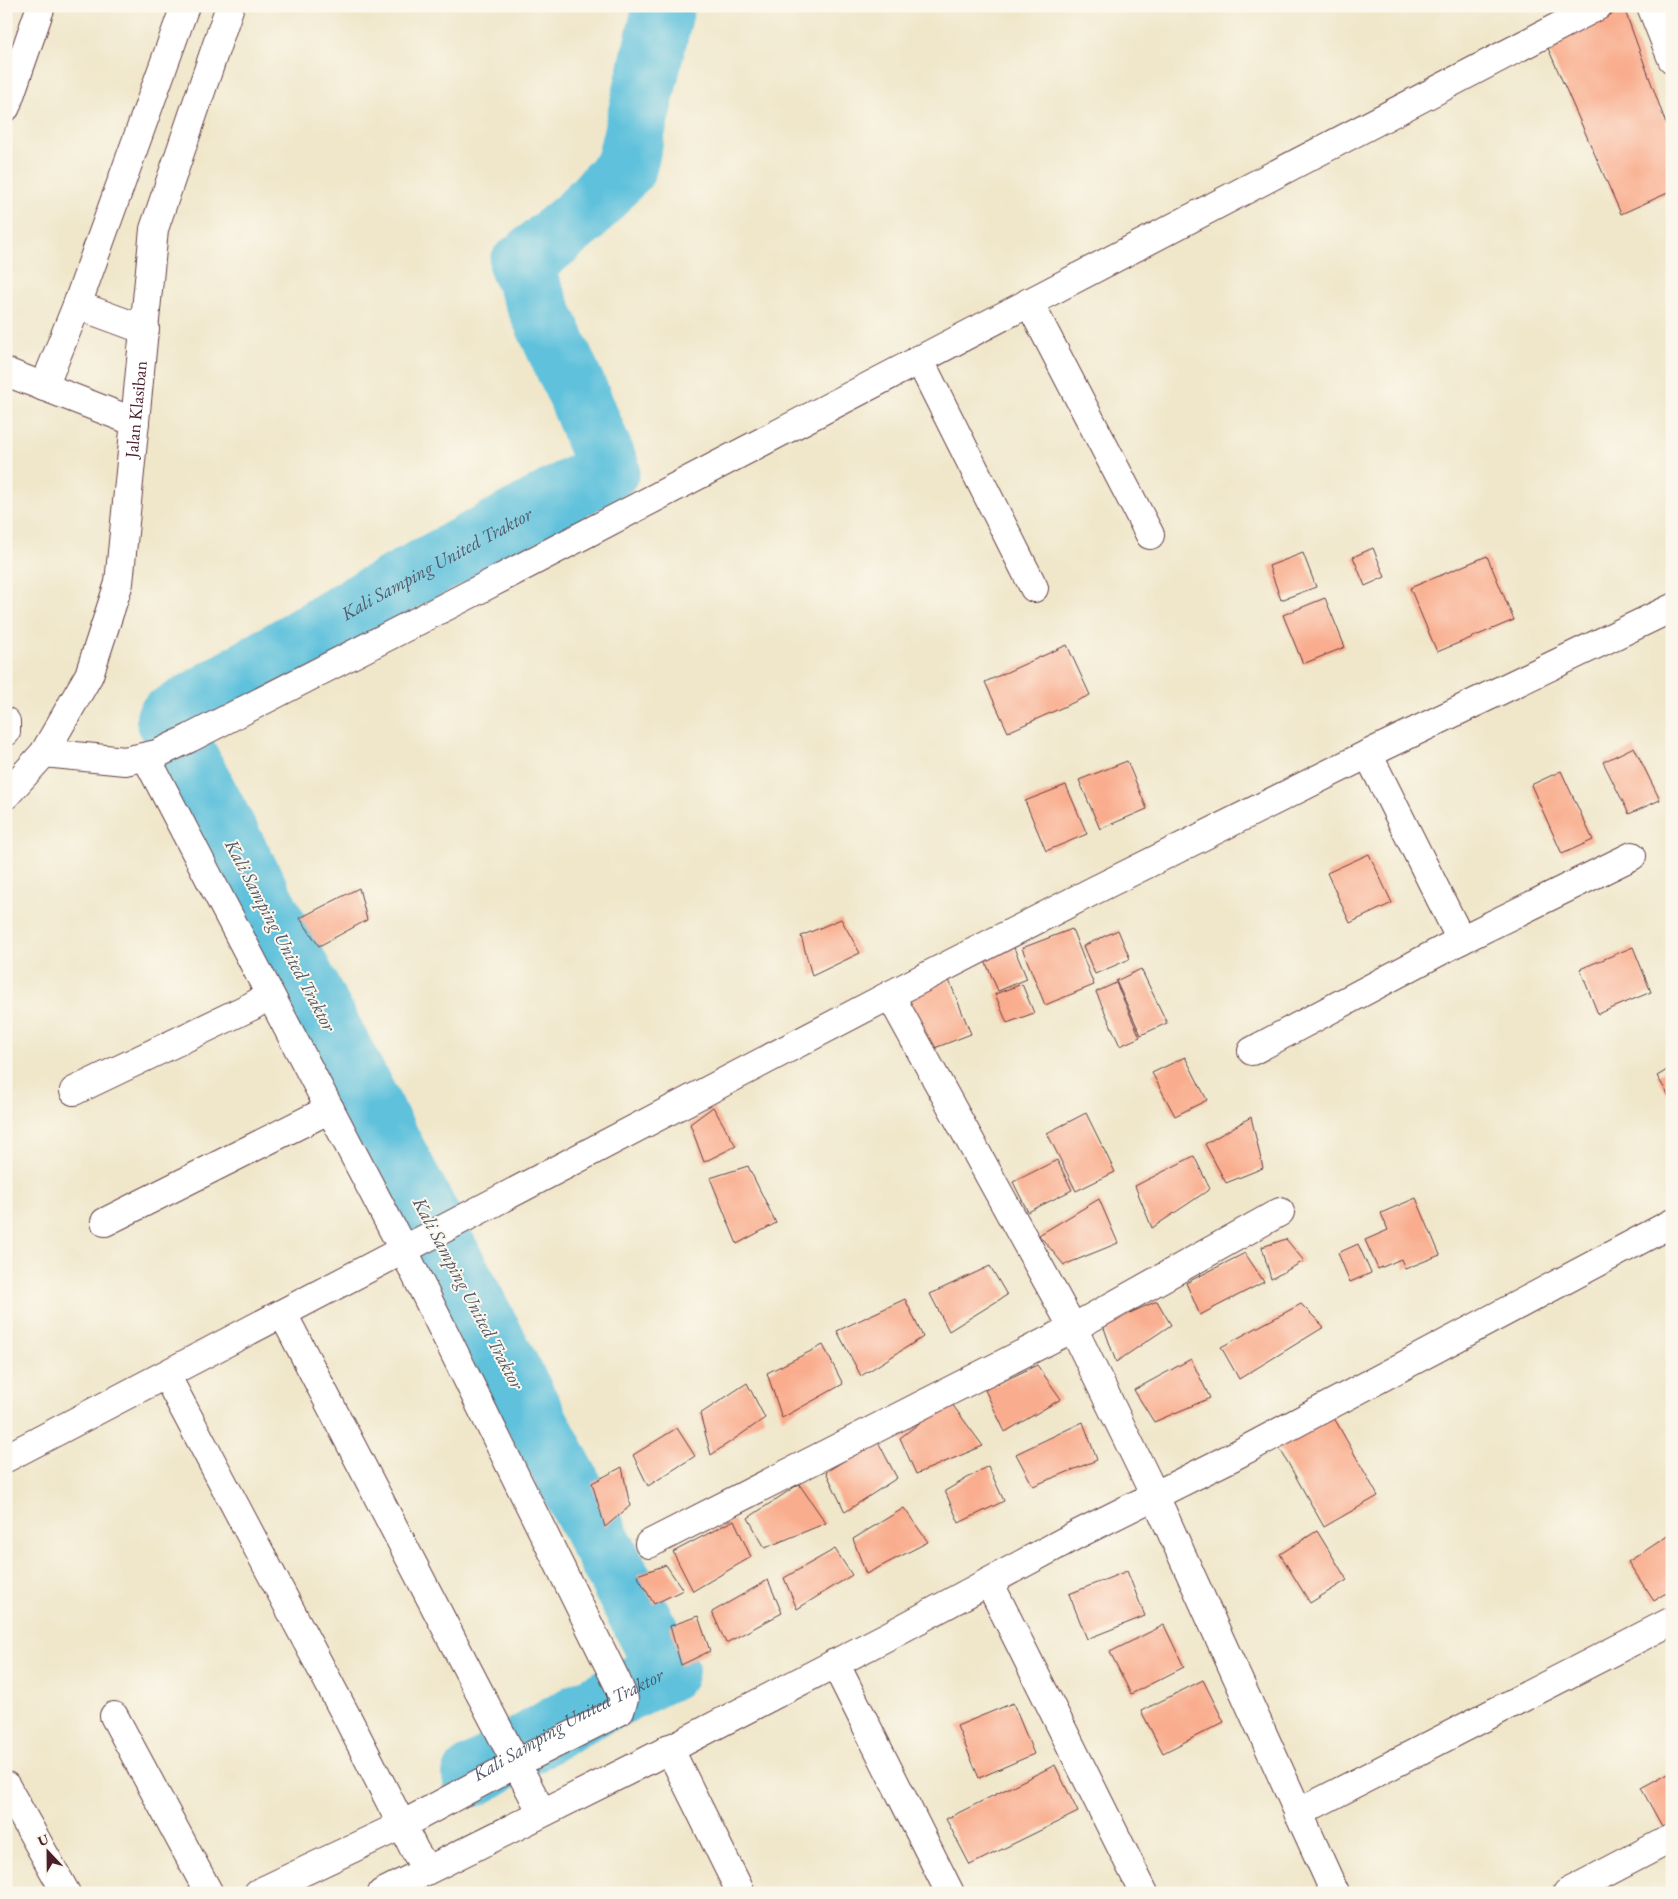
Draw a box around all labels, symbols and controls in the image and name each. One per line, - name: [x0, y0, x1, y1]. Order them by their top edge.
- street label: Jalan Klasiban: [119, 359, 152, 461]
- water label: Kali Samping United Traktor: [335, 501, 537, 627]
- water label: Kali Samping United Traktor: [219, 834, 342, 1036]
- water label: Kali Samping United Traktor: [407, 1192, 530, 1394]
- water label: Kali Samping United Traktor: [467, 1662, 668, 1787]
- north arrow: [22, 1826, 72, 1876]
- text: U: [35, 1829, 52, 1850]

